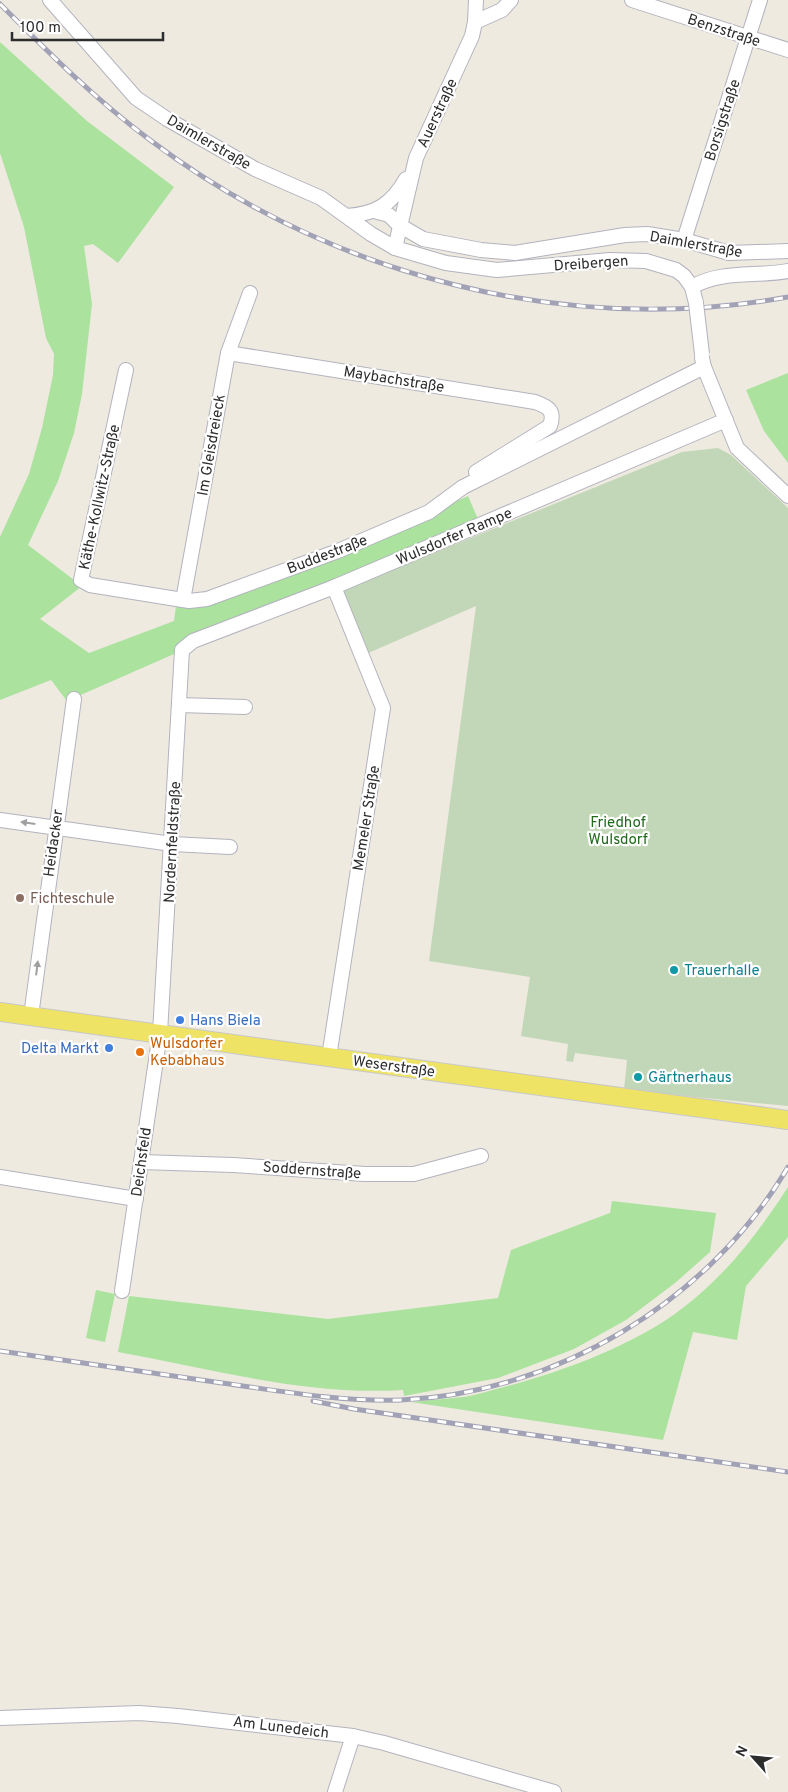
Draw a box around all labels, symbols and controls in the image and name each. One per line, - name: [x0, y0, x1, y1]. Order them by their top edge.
- scale bar: [12, 10, 164, 42]
- street label: Benzstraße: [685, 11, 763, 52]
- text: 100 m: [20, 19, 61, 38]
- street label: Auerstraße: [414, 76, 463, 151]
- street label: Borsigstraße: [701, 77, 746, 164]
- street label: Daimlerstraße: [163, 112, 254, 175]
- street label: Daimlerstraße: [648, 228, 744, 263]
- street label: Dreibergen: [553, 252, 629, 277]
- street label: Maybachstraße: [342, 363, 446, 398]
- street label: Im Gleisdreieck: [194, 393, 231, 498]
- street label: Käthe-Kollwitz-Straße: [76, 423, 125, 572]
- street label: Wulsdorfer Rampe: [394, 504, 515, 570]
- street label: Buddestraße: [285, 531, 370, 579]
- street label: Memeler Straße: [350, 764, 385, 872]
- street label: Nordernfeldstraße: [161, 781, 186, 904]
- street label: Heidacker: [40, 808, 69, 878]
- park label: Friedhof Wulsdorf: [588, 814, 648, 850]
- one-way arrow: [19, 819, 35, 827]
- place label: Fichteschule: [30, 890, 115, 909]
- marker: Fichteschule: [14, 892, 26, 904]
- one-way arrow: [33, 960, 41, 976]
- place label: Trauerhalle: [684, 962, 760, 981]
- marker: Trauerhalle: [668, 964, 680, 976]
- place label: Hans Biela: [190, 1012, 261, 1031]
- marker: Hans Biela: [174, 1014, 186, 1026]
- place label: Wulsdorfer Kebabhaus: [150, 1035, 224, 1071]
- place label: Delta Markt: [21, 1040, 99, 1059]
- marker: Delta Markt: [103, 1042, 115, 1054]
- marker: Wulsdorfer Kebabhaus: [134, 1046, 146, 1058]
- street label: Weserstraße: [351, 1052, 436, 1083]
- place label: Gärtnerhaus: [648, 1069, 732, 1088]
- marker: Gärtnerhaus: [632, 1071, 644, 1083]
- street label: Deichsfeld: [128, 1126, 157, 1198]
- street label: Soddernstraße: [262, 1159, 362, 1184]
- street label: Am Lunedeich: [232, 1713, 330, 1744]
- north arrow: [728, 1732, 778, 1782]
- text: N: [733, 1743, 753, 1760]

